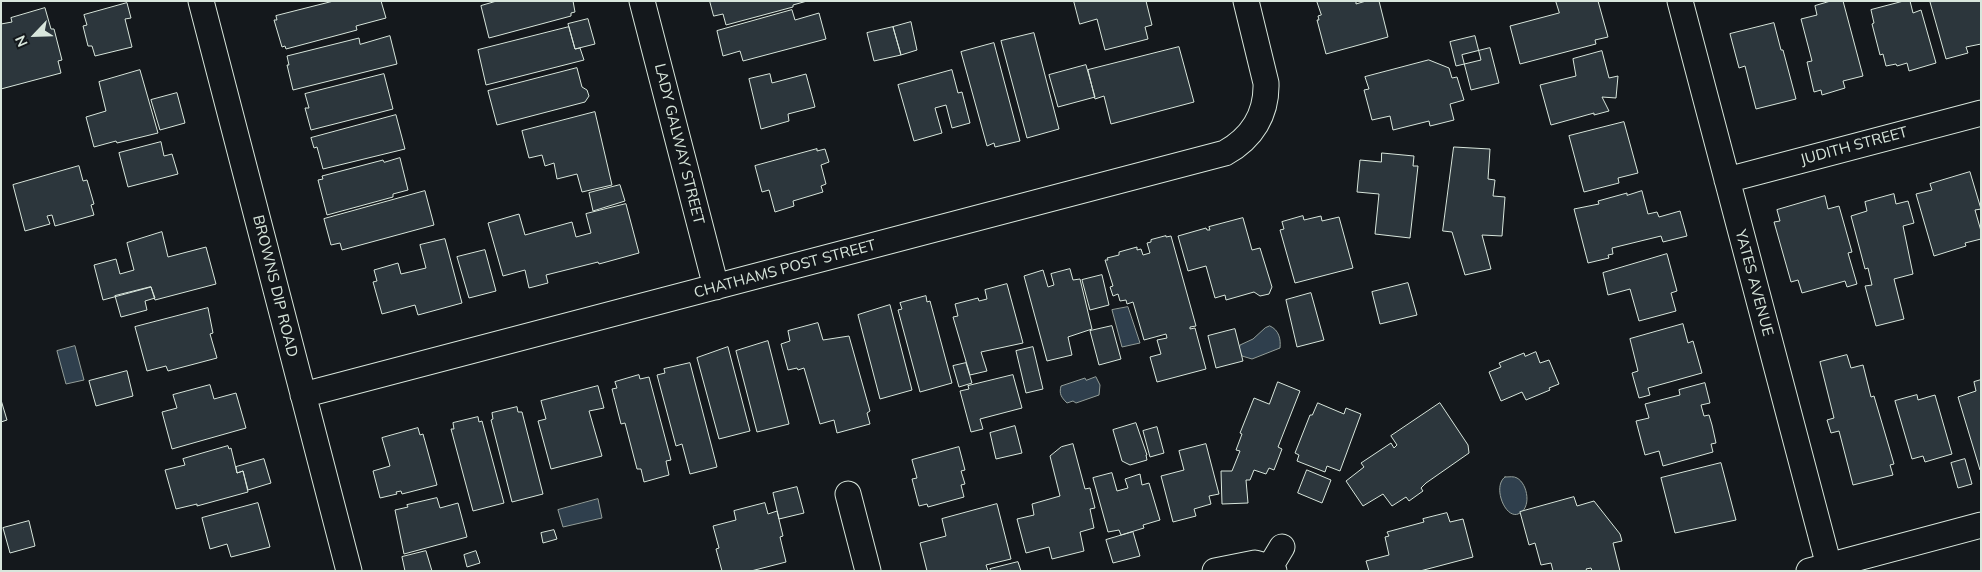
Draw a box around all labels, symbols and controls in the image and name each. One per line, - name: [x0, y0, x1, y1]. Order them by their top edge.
- north arrow: [10, 10, 60, 60]
- text: N: [11, 33, 32, 50]
- street label: LADY GALWAY STREET: [650, 62, 708, 226]
- street label: JUDITH STREET: [1798, 123, 1910, 169]
- street label: BROWNS DIP ROAD: [249, 213, 301, 359]
- street label: YATES AVENUE: [1731, 228, 1777, 338]
- street label: CHATHAMS POST STREET: [692, 236, 878, 302]

